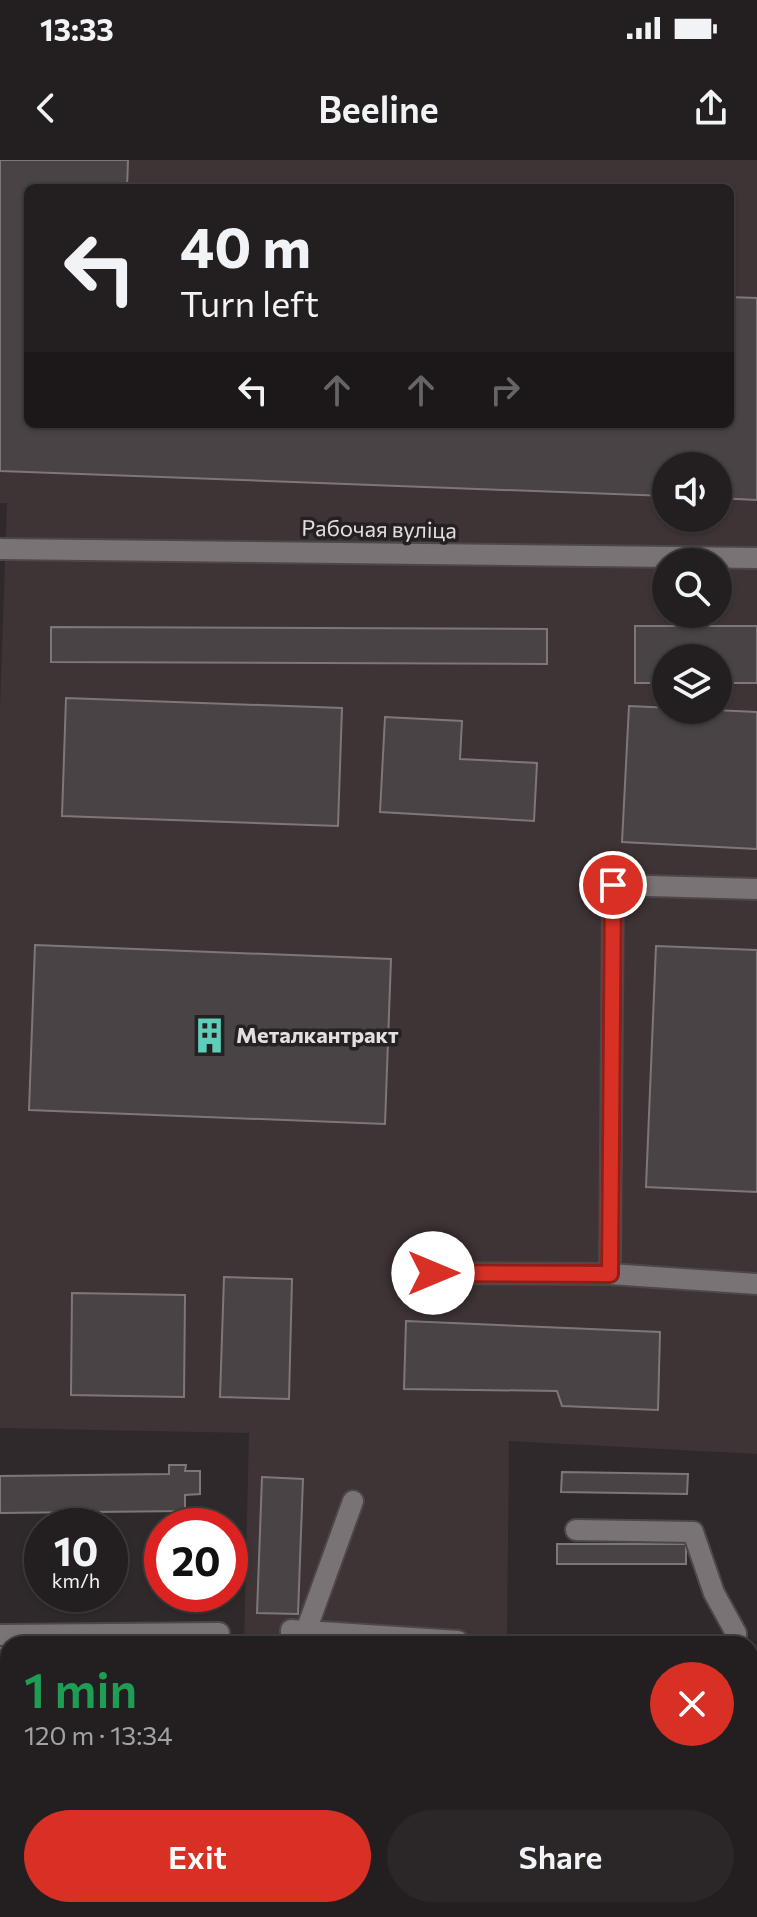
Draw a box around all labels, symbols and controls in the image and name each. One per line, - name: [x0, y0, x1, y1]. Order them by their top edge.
- text: 13:33: [40, 10, 114, 47]
- icon: back: [24, 86, 68, 130]
- text: Beeline: [318, 86, 439, 130]
- icon: share: [689, 86, 733, 130]
- text: 40 m: [180, 211, 311, 280]
- icon: left: [48, 216, 152, 320]
- text: Turn left: [180, 280, 319, 324]
- icon: left: [231, 368, 275, 412]
- icon: ahead: [315, 368, 359, 412]
- icon: ahead: [399, 368, 443, 412]
- icon: right: [483, 368, 527, 412]
- map controls: [652, 452, 732, 724]
- button: sound: [652, 452, 732, 532]
- street label: Рабочая вуліца: [301, 514, 457, 543]
- button: search: [652, 548, 732, 628]
- button: layers: [652, 644, 732, 724]
- pin: [579, 851, 647, 919]
- icon: arrive: [591, 863, 635, 907]
- building icon: Металкантракт: [191, 1016, 229, 1054]
- place label: Металкантракт: [236, 1021, 399, 1048]
- position arrow: [391, 1231, 475, 1315]
- speed limit sign: 20: [144, 1508, 248, 1612]
- text: 10: [54, 1525, 98, 1574]
- text: km/h: [52, 1568, 100, 1592]
- text: 1 min: [24, 1659, 137, 1718]
- button: close: [650, 1662, 734, 1746]
- text: 120 m · 13:34: [24, 1719, 173, 1750]
- button: Exit: [24, 1810, 371, 1902]
- button: Share: [387, 1810, 734, 1902]

